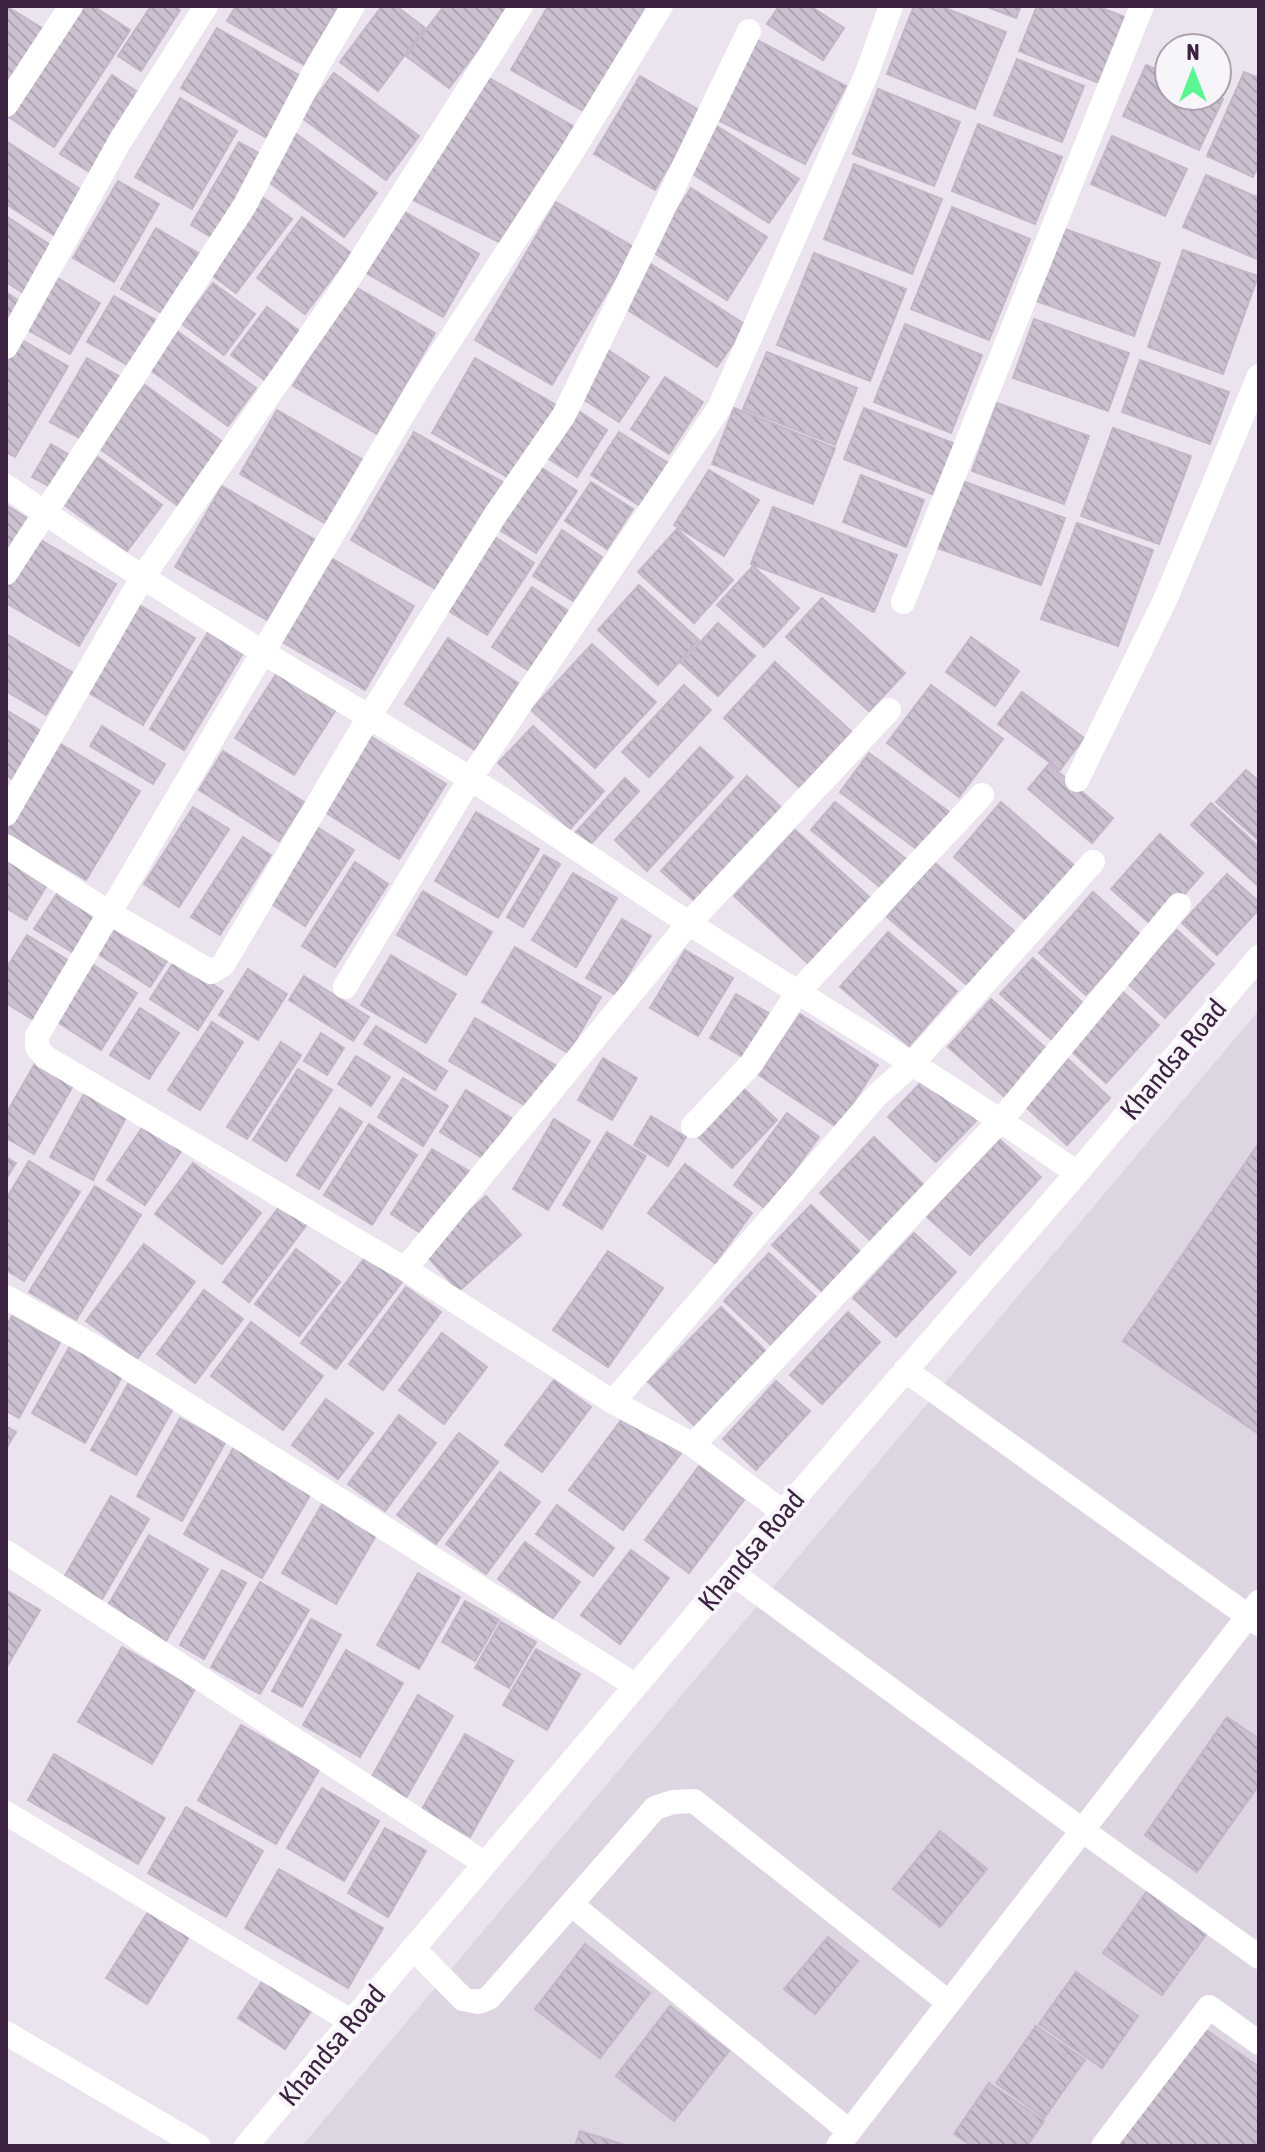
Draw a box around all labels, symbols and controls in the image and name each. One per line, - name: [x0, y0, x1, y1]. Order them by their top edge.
- north arrow: [1153, 32, 1233, 112]
- text: N: [1187, 39, 1199, 65]
- street label: Khandsa Road: [1113, 992, 1233, 1126]
- street label: Khandsa Road: [691, 1483, 811, 1617]
- street label: Khandsa Road: [272, 1978, 392, 2112]

